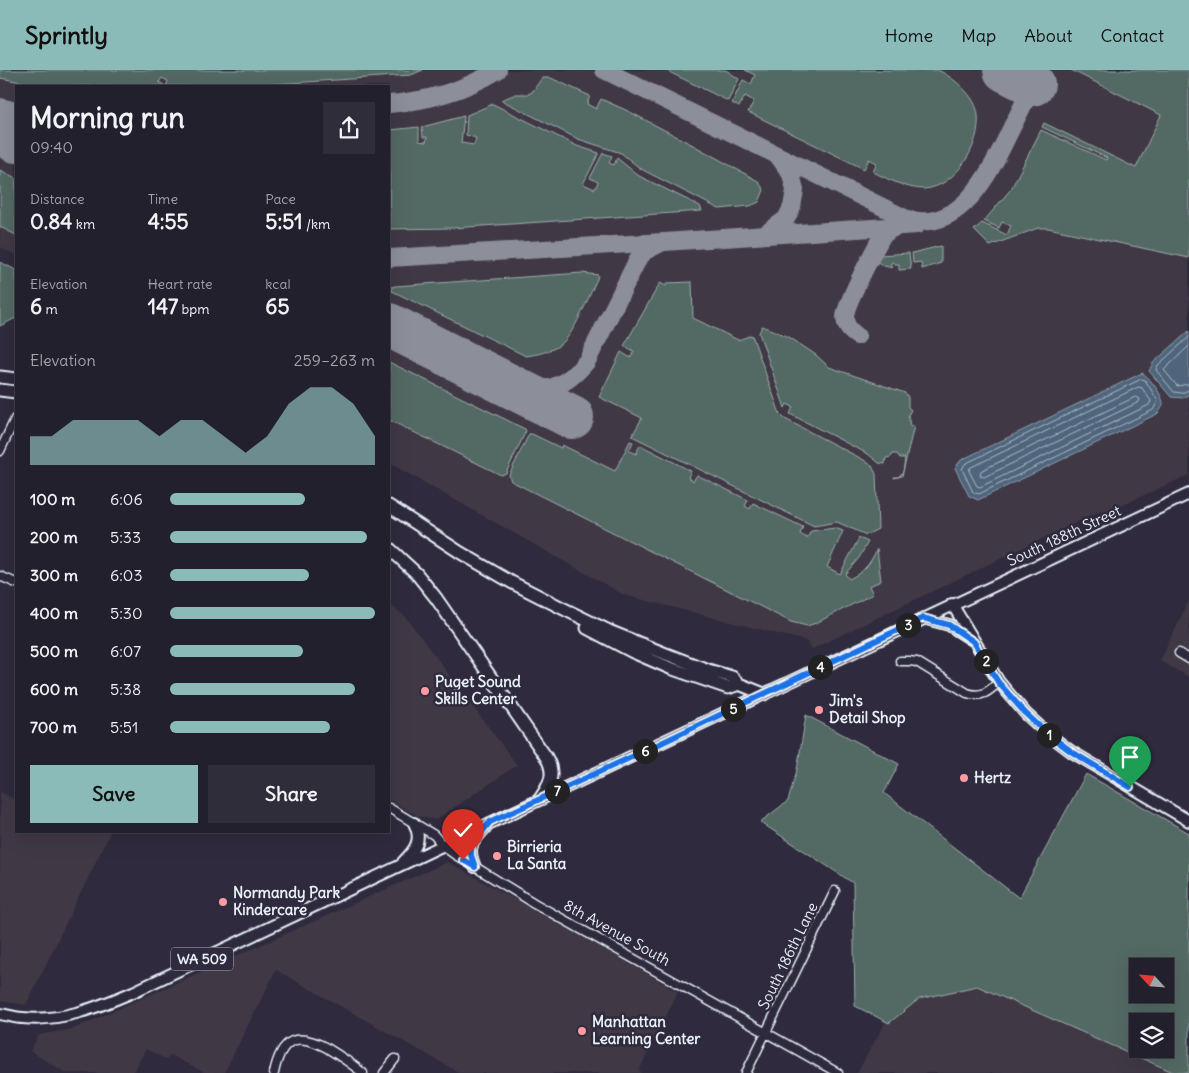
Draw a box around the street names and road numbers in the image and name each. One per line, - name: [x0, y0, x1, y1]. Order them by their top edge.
- street label: South 188th Street: [1004, 501, 1124, 570]
- street label: 8th Avenue South: [561, 895, 674, 970]
- street label: South 186th Lane: [753, 899, 822, 1012]
- road number: WA 509: [171, 948, 233, 971]

